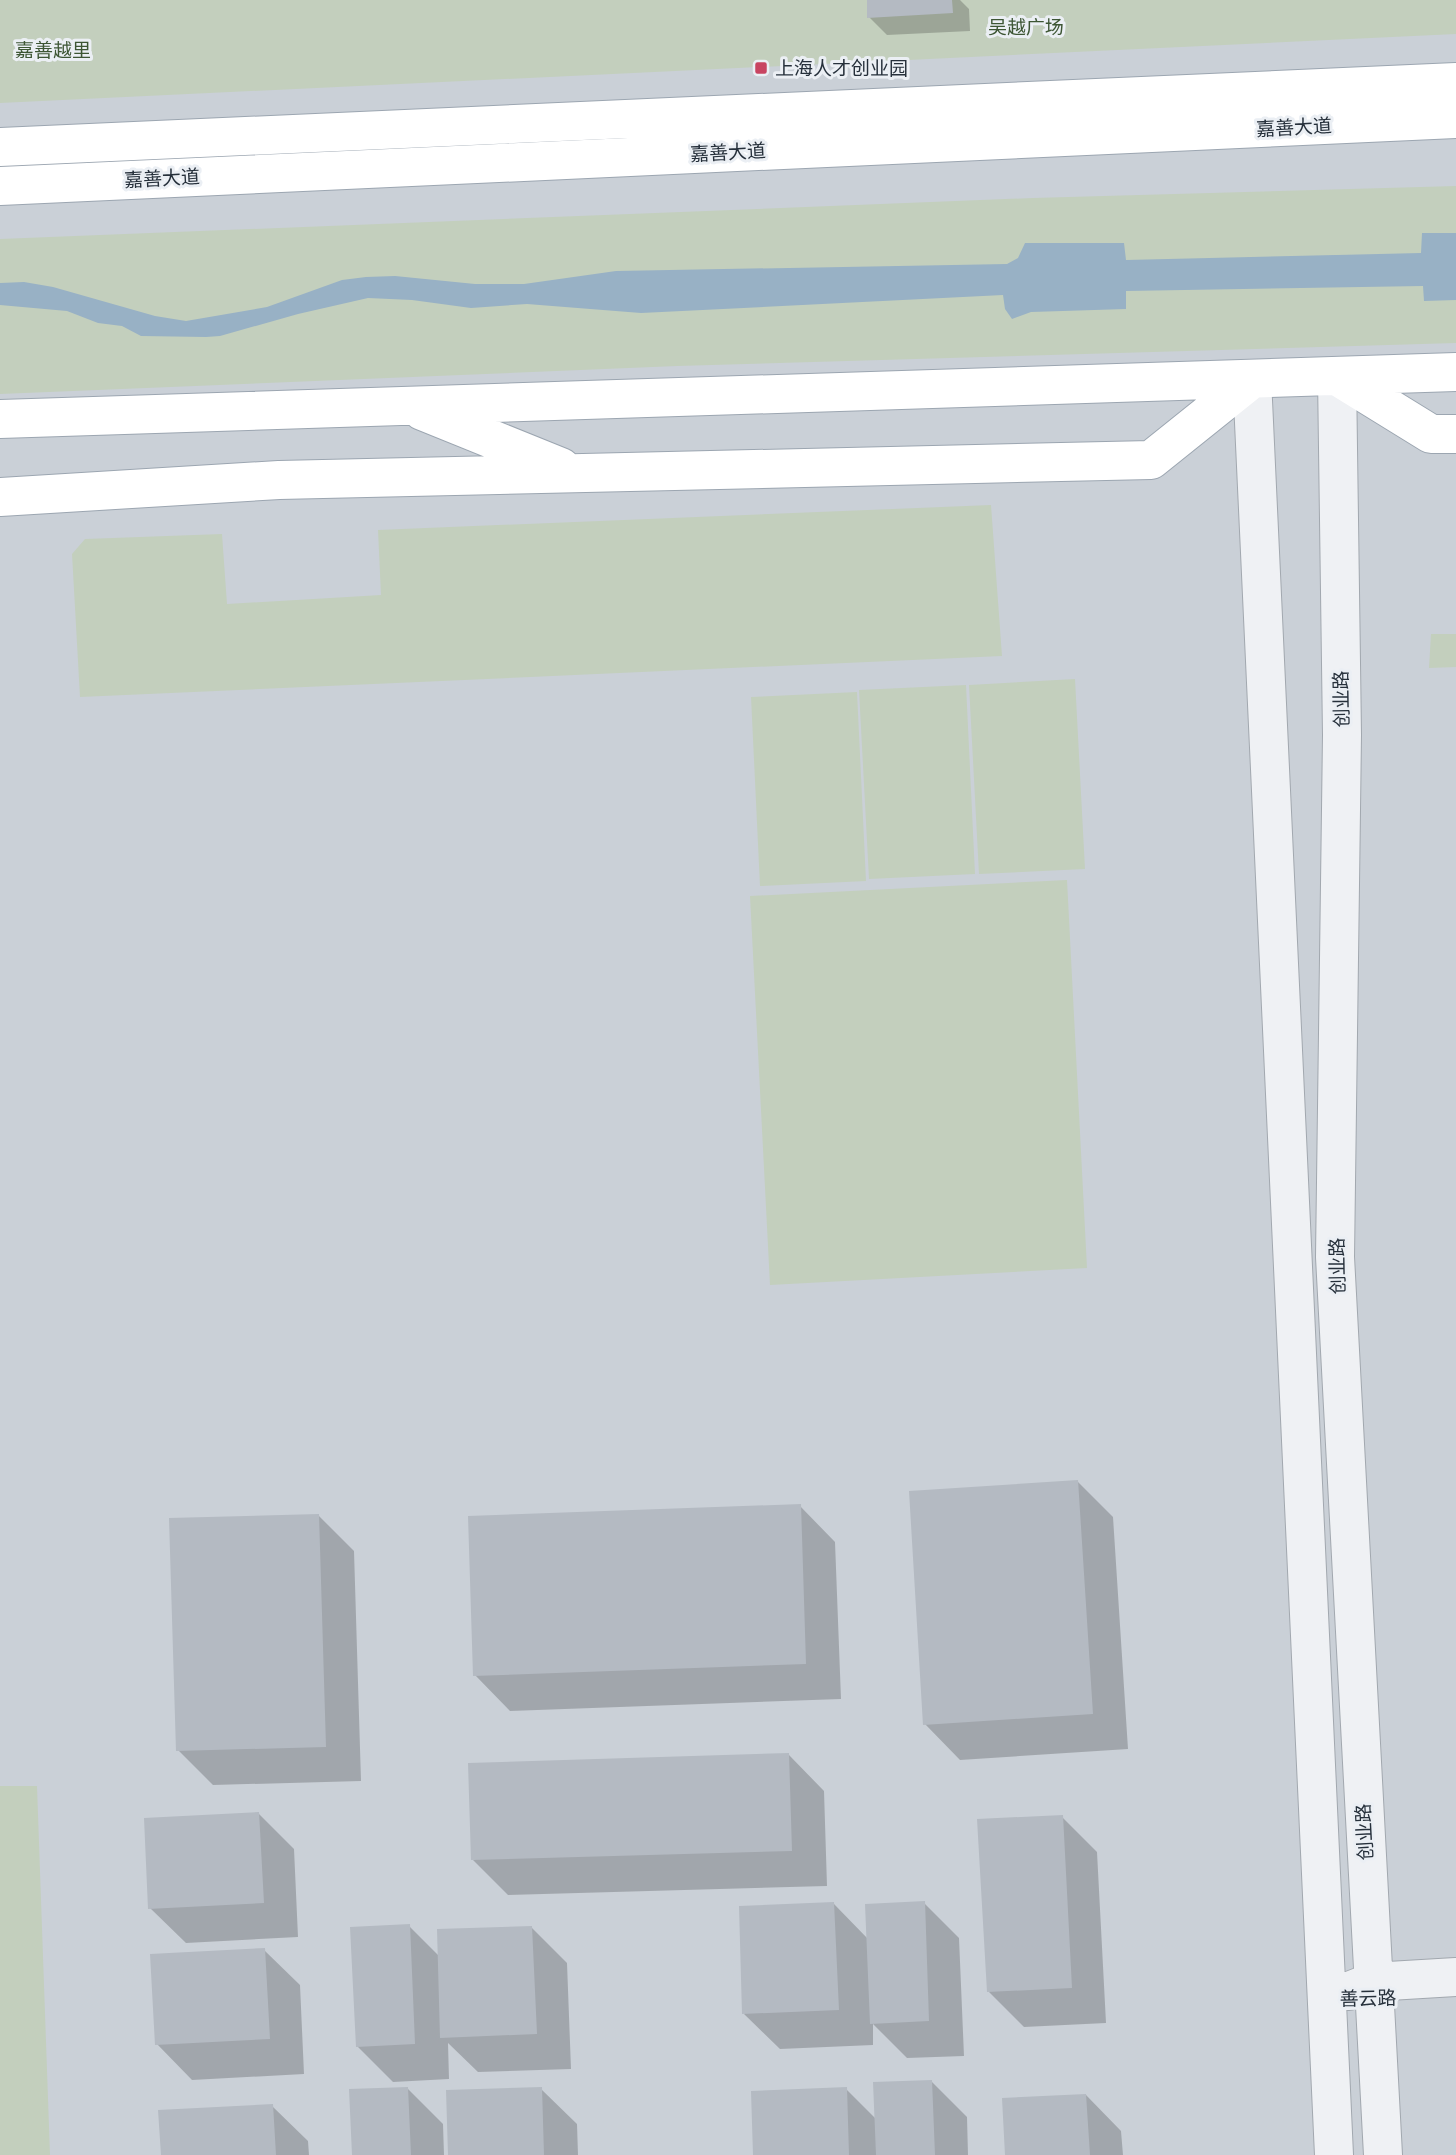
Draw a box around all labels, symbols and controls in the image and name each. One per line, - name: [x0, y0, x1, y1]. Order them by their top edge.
- park label: 吴越广场: [988, 17, 1064, 39]
- park label: 嘉善越里: [15, 40, 91, 62]
- place label: 上海人才创业园: [775, 58, 908, 80]
- marker: 上海人才创业园: [753, 60, 769, 76]
- street label: 嘉善大道: [1256, 115, 1333, 141]
- street label: 嘉善大道: [690, 140, 767, 166]
- street label: 嘉善大道: [124, 166, 201, 192]
- street label: 创业路: [1331, 670, 1353, 728]
- street label: 创业路: [1327, 1237, 1349, 1295]
- street label: 创业路: [1353, 1803, 1377, 1861]
- street label: 善云路: [1339, 1988, 1397, 2010]

